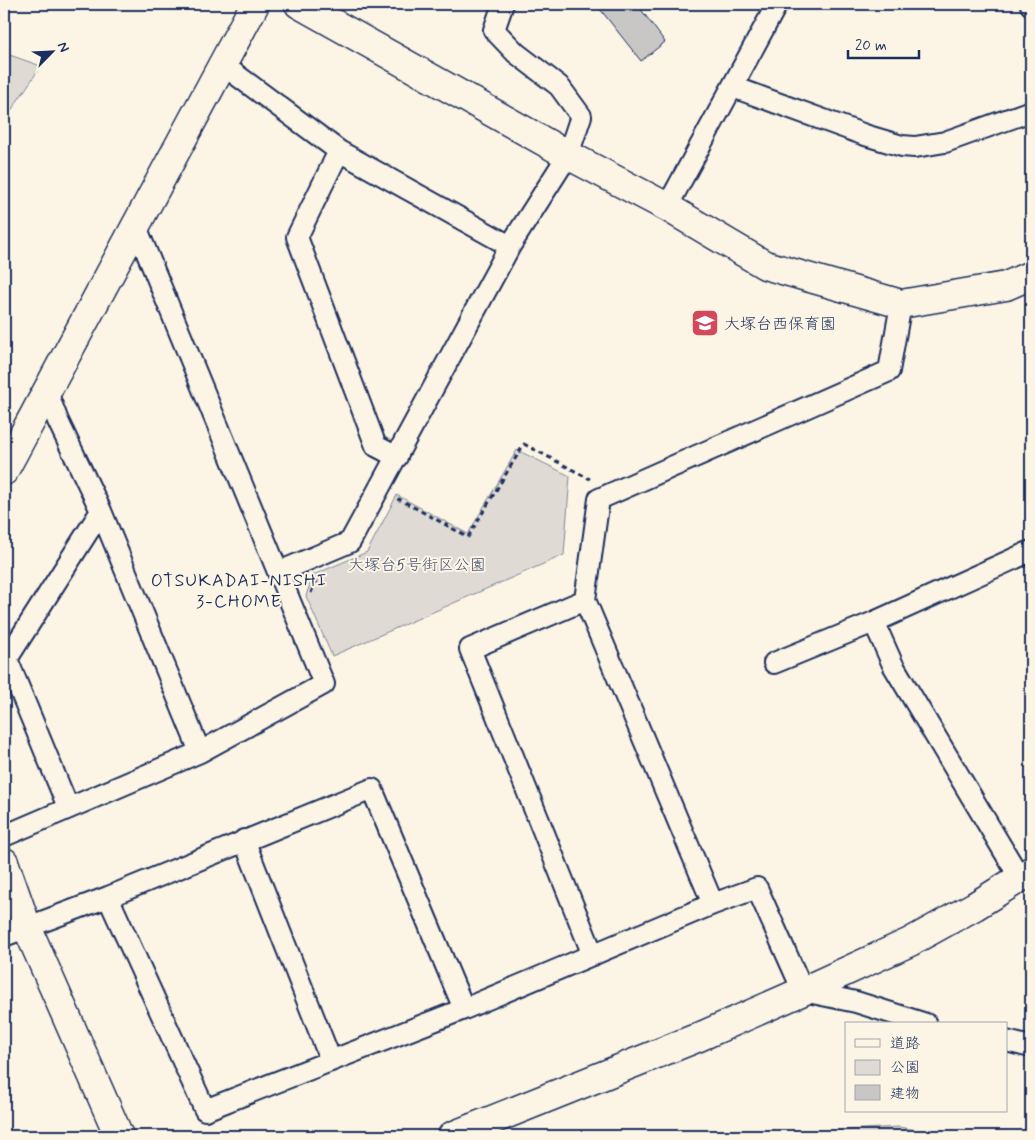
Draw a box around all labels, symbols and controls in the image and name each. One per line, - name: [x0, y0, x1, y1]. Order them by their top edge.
- north arrow: [28, 28, 78, 78]
- scale bar: [848, 28, 919, 60]
- text: 20 m: [855, 36, 887, 56]
- text: N: [53, 39, 73, 55]
- school or university icon: 大塚台西保育園: [690, 308, 720, 338]
- place label: 大塚台西保育園: [724, 314, 836, 335]
- park label: 大塚台5号街区公園: [348, 555, 486, 576]
- district label: OTSUKADAI-NISHI 3-CHOME: [151, 569, 327, 614]
- legend: [845, 1022, 1008, 1112]
- text: 道路: [890, 1034, 920, 1054]
- text: 公園: [890, 1058, 920, 1078]
- text: 建物: [890, 1084, 920, 1104]

